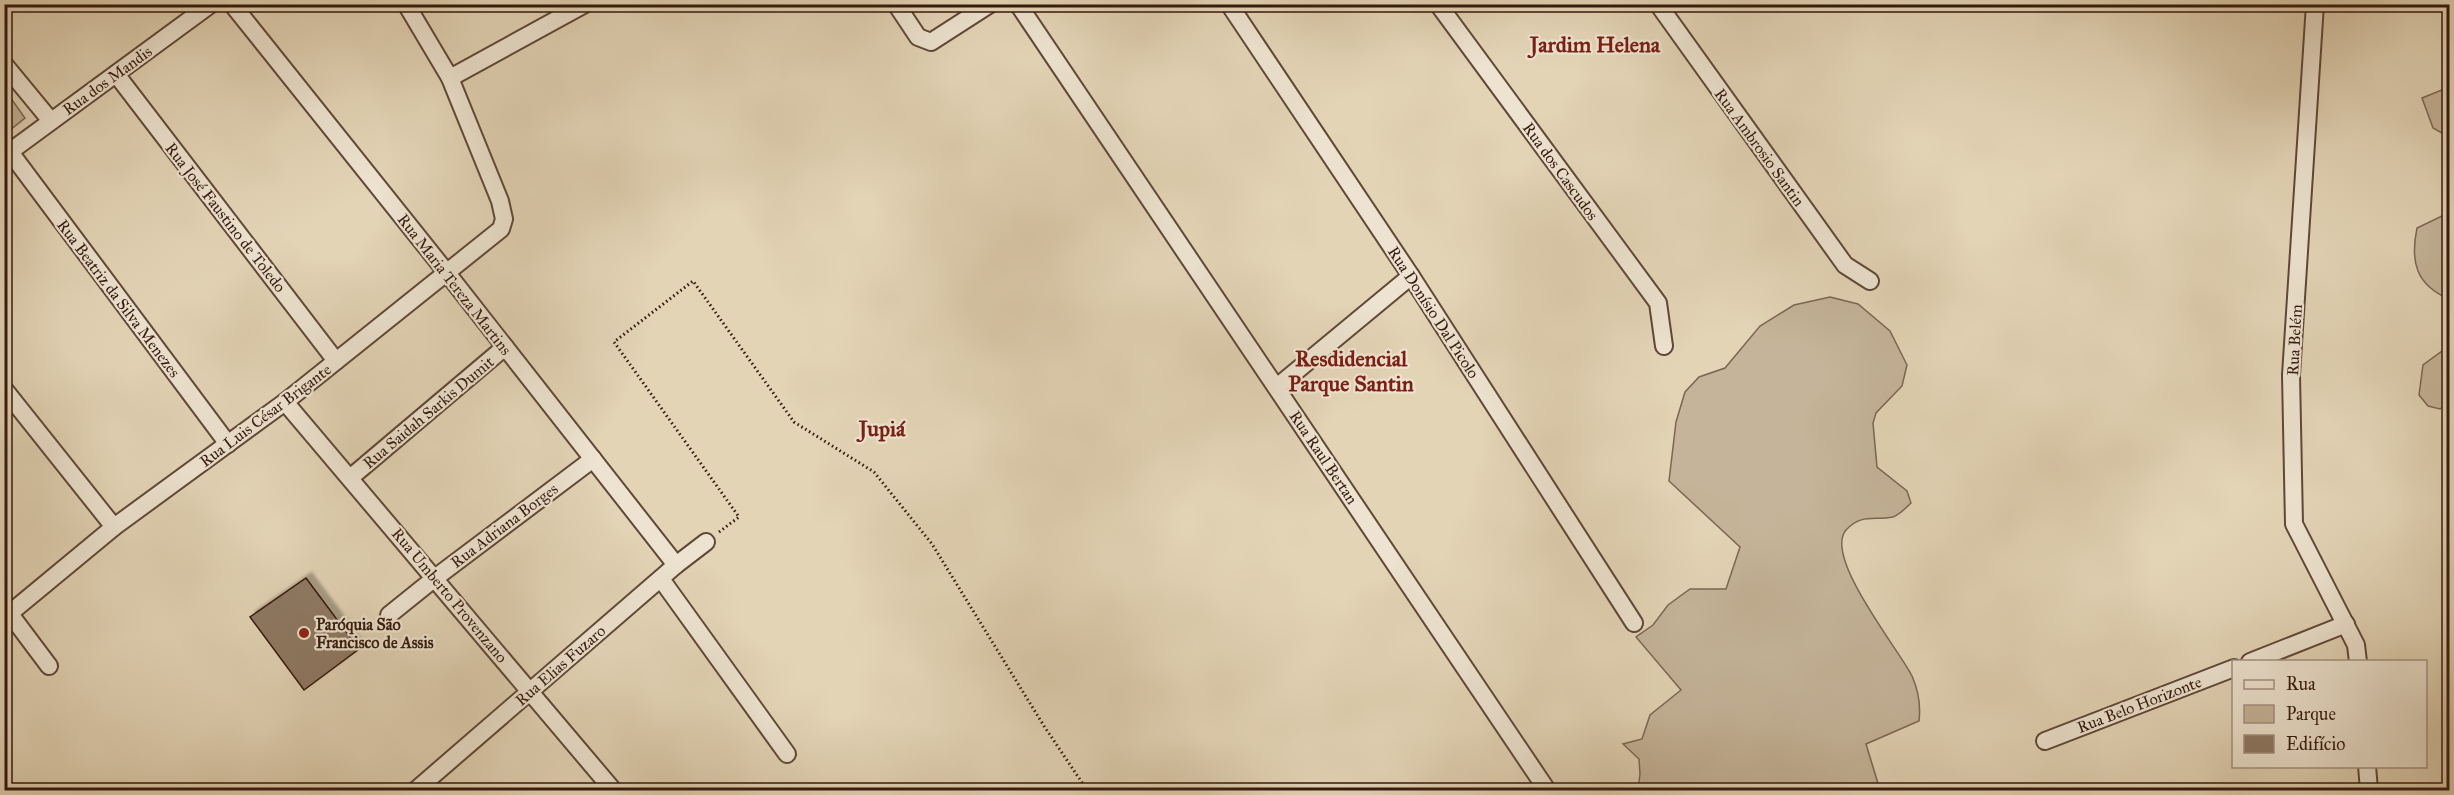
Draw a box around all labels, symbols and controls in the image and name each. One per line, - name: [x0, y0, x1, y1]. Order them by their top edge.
- district label: Jardim Helena: [1527, 31, 1661, 59]
- street label: Rua dos Mandis: [59, 42, 156, 119]
- street label: Rua Ambrosio Santin: [1711, 85, 1809, 210]
- street label: Rua dos Cascudos: [1519, 119, 1603, 224]
- street label: Rua José Faustino de Toledo: [160, 139, 290, 297]
- street label: Rua Maria Tereza Martins: [394, 210, 516, 359]
- street label: Rua Beatriz da Silva Menezes: [53, 216, 184, 381]
- street label: Rua Donísio Dal Picolo: [1384, 243, 1483, 382]
- street label: Rua Belém: [2283, 303, 2306, 376]
- district label: Resdidencial Parque Santin: [1288, 345, 1414, 397]
- street label: Rua Saidah Sarkis Dumit: [359, 352, 498, 473]
- street label: Rua Luis César Brigante: [196, 360, 336, 472]
- street label: Rua Raul Bertan: [1285, 407, 1362, 508]
- district label: Jupiá: [856, 415, 906, 443]
- street label: Rua Adriana Borges: [447, 479, 562, 573]
- street label: Rua Umberto Provenzano: [388, 524, 512, 667]
- place label: Paróquia São Francisco de Assis: [316, 615, 434, 652]
- street label: Rua Elias Fuzaro: [511, 621, 609, 710]
- marker: Paróquia São Francisco de Assis: [297, 626, 311, 640]
- legend: [2232, 660, 2427, 768]
- street label: Rua Belo Horizonte: [2074, 672, 2204, 737]
- text: Rua: [2286, 673, 2316, 695]
- text: Parque: [2286, 703, 2336, 726]
- text: Edifício: [2286, 733, 2345, 755]

